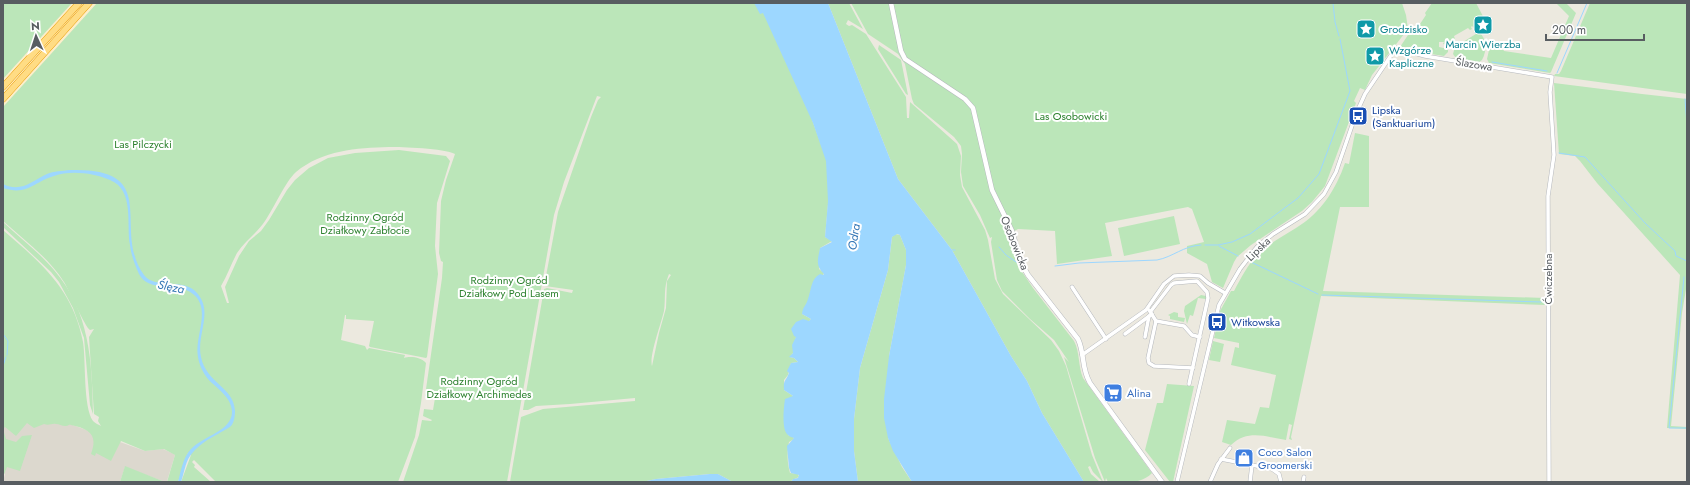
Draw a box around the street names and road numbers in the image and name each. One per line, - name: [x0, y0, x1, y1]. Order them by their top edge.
- street label: Ślazowa: [1454, 53, 1494, 75]
- street label: Osobowicka: [997, 214, 1033, 272]
- street label: Lipska: [1242, 233, 1274, 265]
- street label: Ćwiczebna: [1540, 253, 1556, 305]

